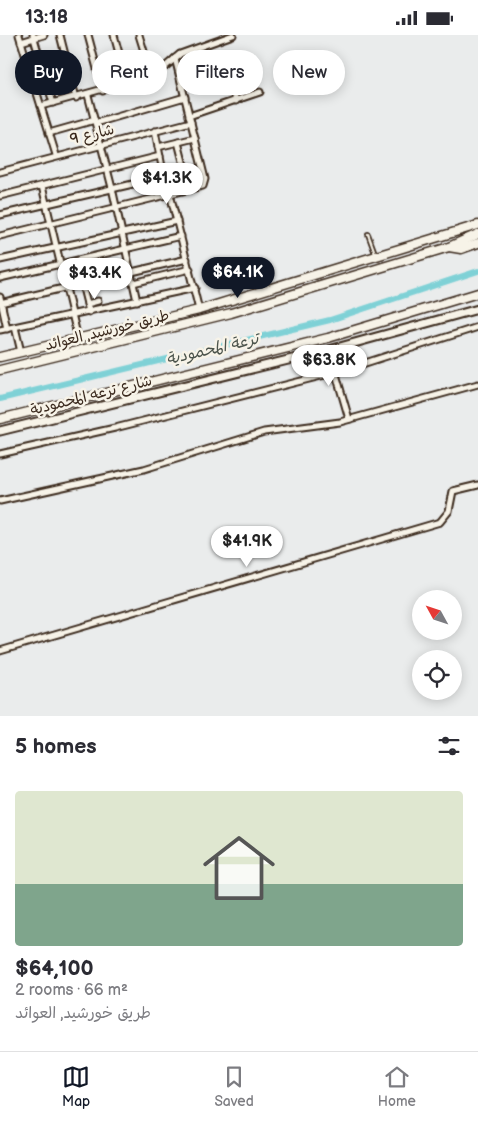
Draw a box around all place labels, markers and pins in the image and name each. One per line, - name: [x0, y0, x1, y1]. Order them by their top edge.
- pin: $41.3K: [126, 163, 208, 205]
- pin: $43.4K: [54, 257, 136, 300]
- pin: $64.1K: [197, 257, 279, 299]
- pin: $63.8K: [288, 345, 370, 387]
- pin: $41.9K: [206, 525, 288, 568]

